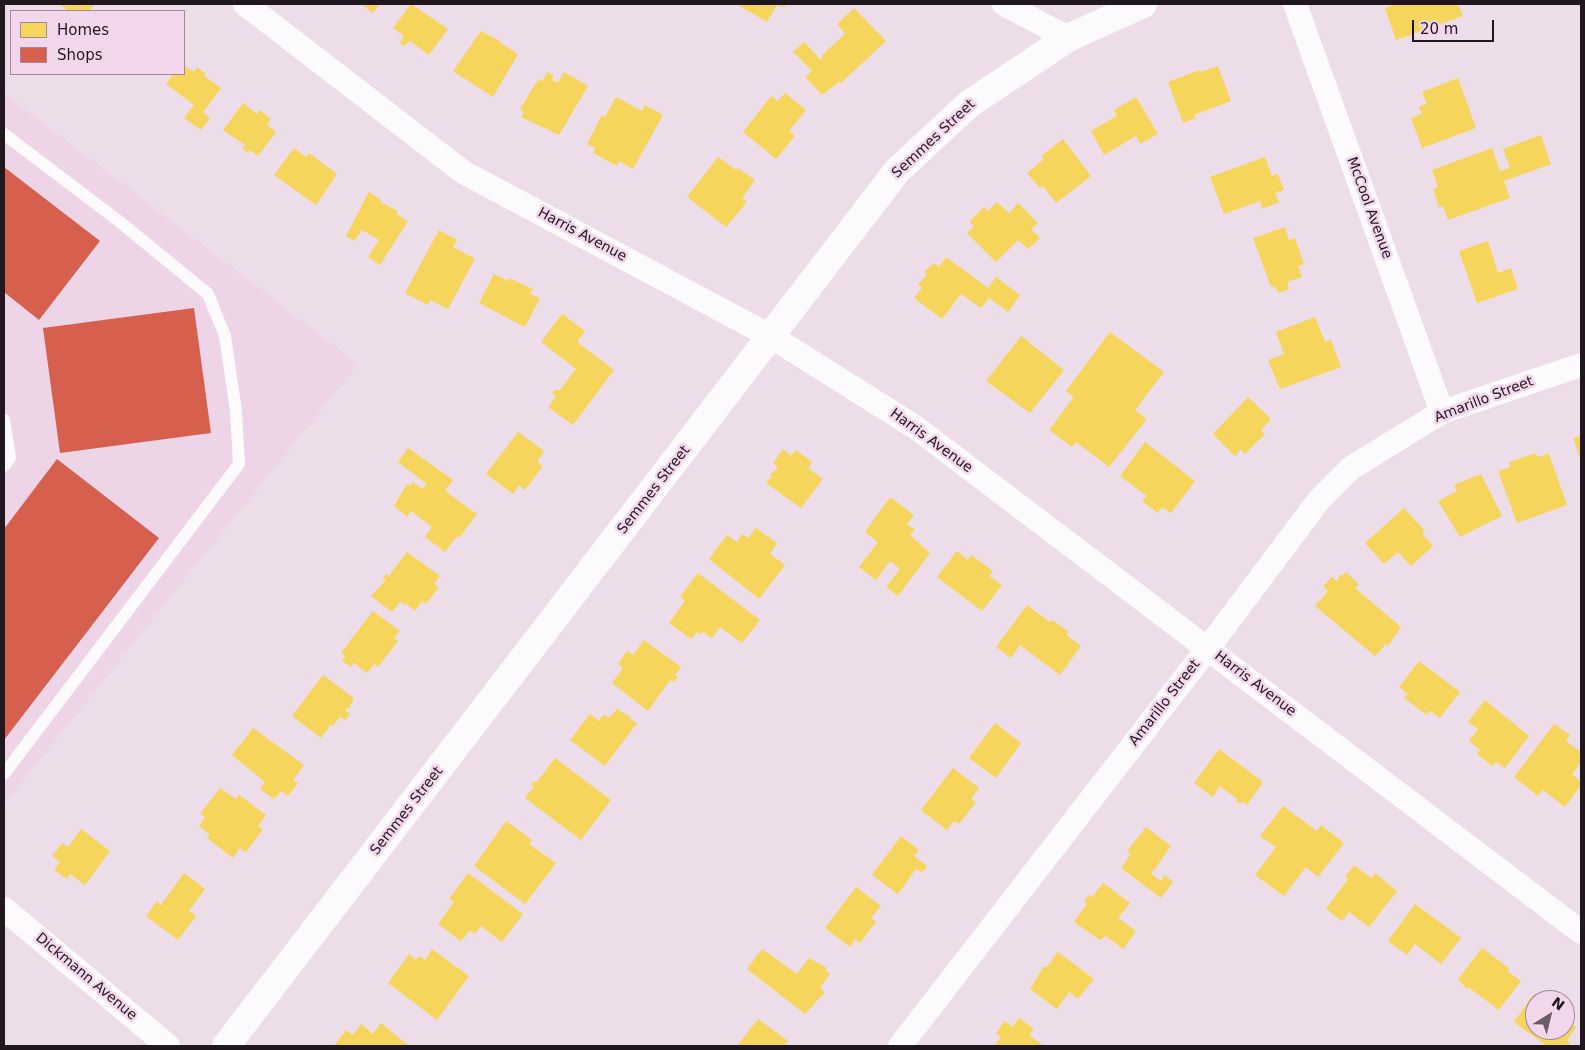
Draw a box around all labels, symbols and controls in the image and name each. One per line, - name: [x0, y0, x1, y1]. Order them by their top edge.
- legend: [10, 10, 185, 75]
- scale bar: [1415, 10, 1498, 42]
- text: 20 m: [1420, 20, 1458, 38]
- text: Homes: [57, 21, 109, 39]
- text: Shops: [57, 46, 103, 64]
- street label: Semmes Street: [889, 96, 979, 182]
- street label: McCool Avenue: [1343, 155, 1395, 261]
- street label: Harris Avenue: [535, 205, 629, 265]
- street label: Amarillo Street: [1432, 373, 1536, 427]
- street label: Harris Avenue: [886, 405, 976, 477]
- street label: Semmes Street: [614, 442, 694, 538]
- street label: Harris Avenue: [1211, 648, 1299, 720]
- street label: Amarillo Street: [1126, 657, 1204, 749]
- street label: Semmes Street: [367, 763, 447, 859]
- street label: Dickmann Avenue: [32, 930, 140, 1024]
- north arrow: [1525, 990, 1575, 1040]
- text: N: [1549, 994, 1568, 1014]

